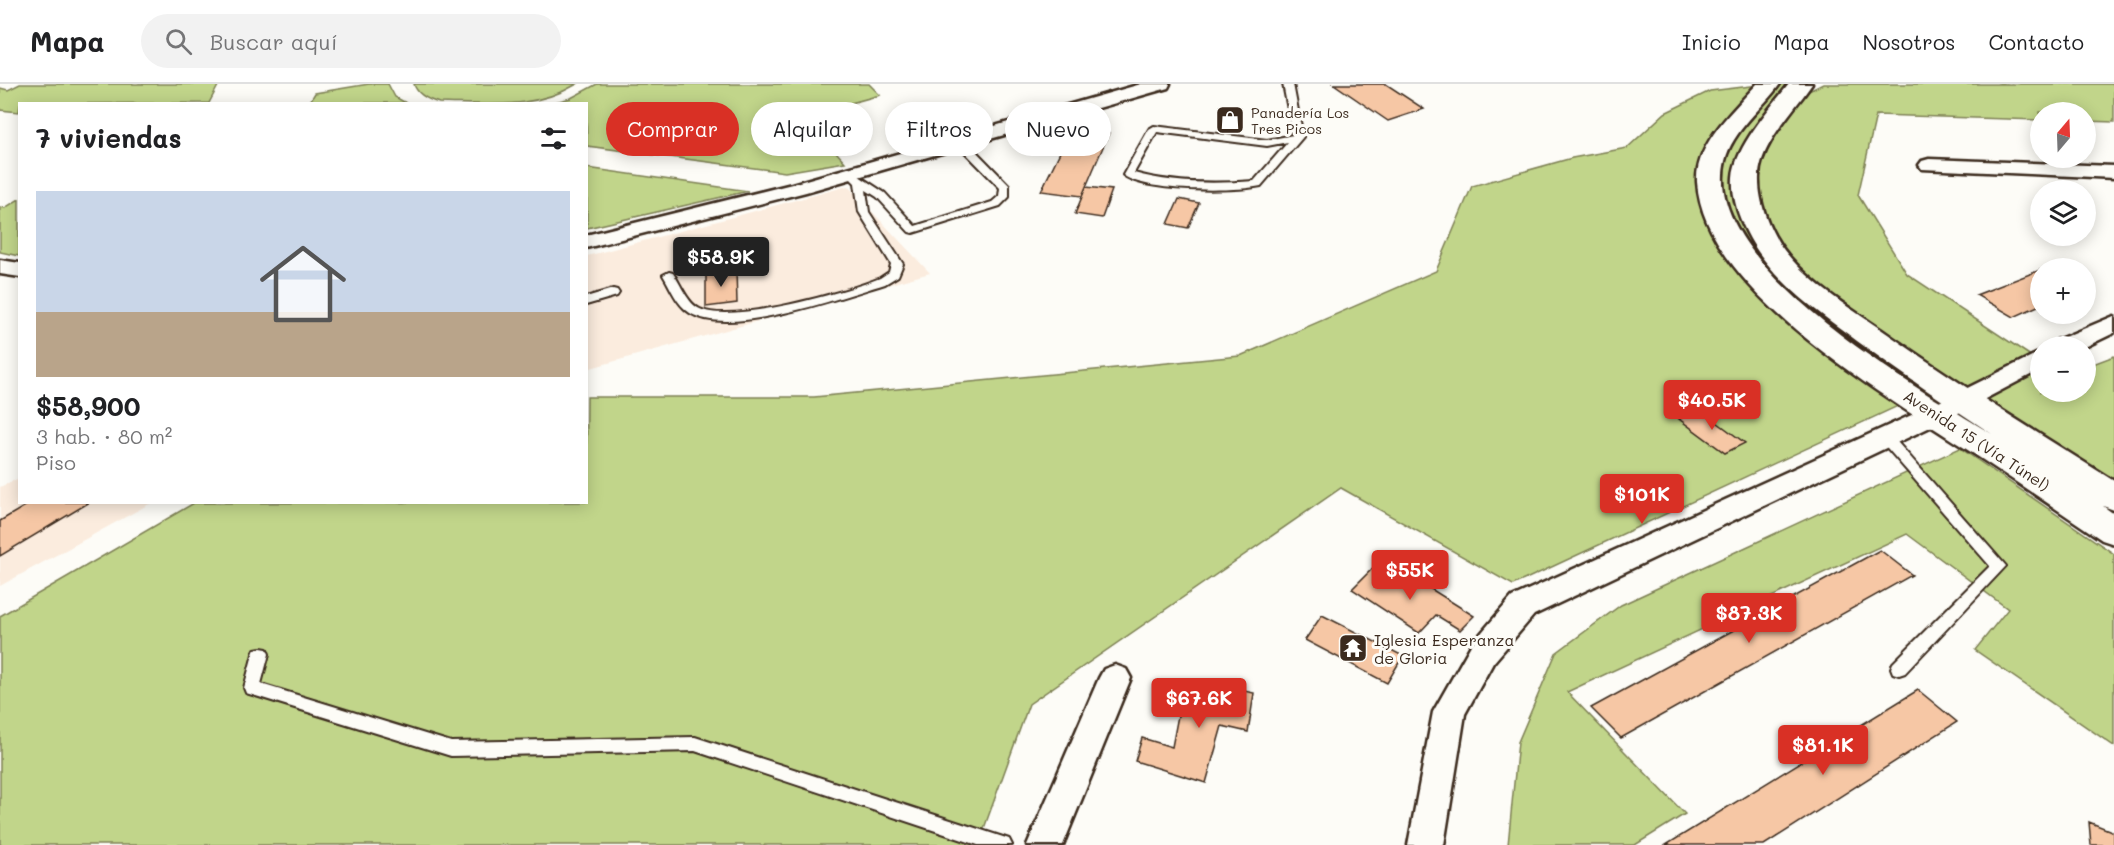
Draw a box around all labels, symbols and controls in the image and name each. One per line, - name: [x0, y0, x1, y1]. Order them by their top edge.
- search box: [141, 14, 561, 68]
- text: Mapa: [30, 23, 105, 59]
- icon: search: [162, 25, 195, 58]
- text: Buscar aquí: [210, 27, 338, 56]
- text: Inicio: [1682, 28, 1741, 55]
- text: Mapa: [1774, 28, 1829, 55]
- text: Nosotros: [1862, 28, 1956, 55]
- text: Contacto: [1989, 28, 2084, 55]
- chip: Comprar: [606, 102, 739, 156]
- chip: Alquilar: [751, 102, 873, 156]
- chip: Filtros: [885, 102, 993, 156]
- chip: Nuevo: [1005, 102, 1111, 156]
- north arrow: [2030, 102, 2096, 168]
- map controls: [2030, 102, 2096, 402]
- place label: Panadería Los Tres Picos: [1251, 103, 1349, 138]
- shop icon: Panadería Los Tres Picos: [1214, 104, 1246, 136]
- text: 7 viviendas: [36, 121, 182, 155]
- icon: filters: [537, 122, 570, 155]
- button: layers: [2030, 180, 2096, 246]
- icon: home: [249, 230, 357, 338]
- pin: $58.9K: [672, 237, 770, 288]
- text: $58.9K: [687, 243, 755, 269]
- button: +: [2030, 258, 2096, 324]
- button: −: [2030, 336, 2096, 402]
- pin: $40.5K: [1663, 380, 1761, 431]
- street label: Avenida 15 (Vía Túnel): [1900, 385, 2054, 495]
- text: $40.5K: [1678, 386, 1746, 412]
- text: $58,900: [36, 389, 140, 423]
- text: 3 hab. · 80 m²: [36, 423, 172, 449]
- text: Piso: [36, 449, 76, 475]
- pin: $101K: [1600, 474, 1684, 525]
- text: $101K: [1614, 480, 1670, 506]
- pin: $55K: [1374, 550, 1446, 601]
- text: $55K: [1386, 556, 1434, 582]
- pin: $87.3K: [1700, 593, 1798, 644]
- text: $87.3K: [1715, 599, 1783, 625]
- place label: Iglesia Esperanza de Gloria: [1374, 629, 1514, 668]
- temple icon: Iglesia Esperanza de Gloria: [1337, 632, 1369, 664]
- pin: $67.6K: [1150, 678, 1248, 729]
- text: $67.6K: [1165, 684, 1233, 710]
- pin: $81.1K: [1774, 725, 1872, 776]
- text: $81.1K: [1792, 731, 1854, 757]

